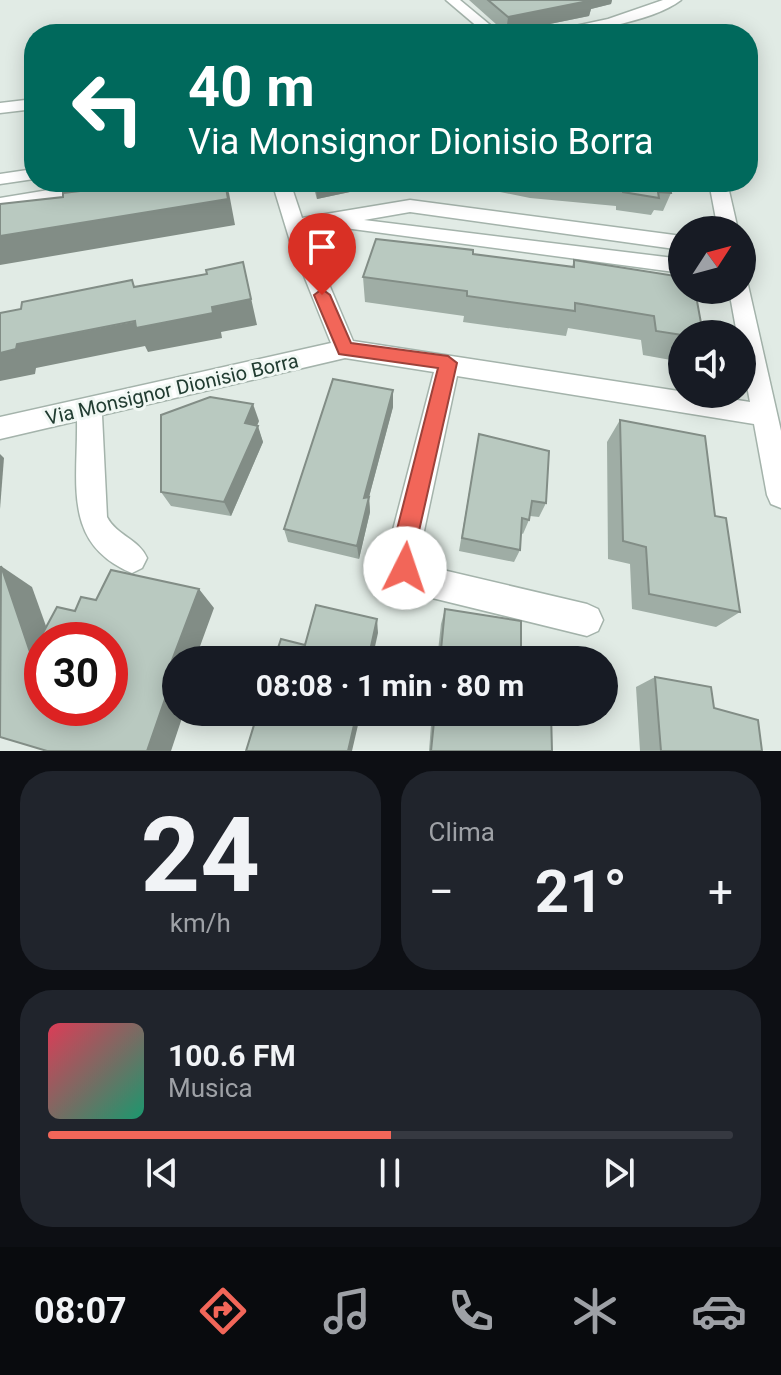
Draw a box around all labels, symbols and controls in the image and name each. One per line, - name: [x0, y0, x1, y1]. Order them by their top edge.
- text: 40 m: [188, 54, 315, 120]
- icon: left: [56, 56, 160, 160]
- text: Via Monsignor Dionisio Borra: [188, 121, 654, 163]
- pin: [288, 213, 356, 295]
- north arrow: [668, 216, 756, 304]
- map controls: [668, 216, 756, 408]
- icon: arrive: [300, 225, 344, 269]
- button: sound: [668, 320, 756, 408]
- street label: Via Monsignor Dionisio Borra: [43, 348, 301, 430]
- position arrow: [363, 526, 447, 610]
- speed limit sign: 30: [24, 622, 128, 726]
- text: 08:08 · 1 min · 80 m: [256, 668, 524, 703]
- text: 24: [141, 795, 260, 916]
- text: Clima: [429, 817, 495, 847]
- text: 21°: [535, 856, 627, 927]
- text: −: [429, 866, 454, 918]
- text: +: [708, 866, 733, 918]
- text: km/h: [170, 908, 231, 938]
- text: 100.6 FM: [168, 1038, 296, 1073]
- text: Musica: [168, 1073, 253, 1103]
- icon: previous: [140, 1151, 184, 1195]
- icon: pause: [368, 1151, 412, 1195]
- icon: next: [597, 1151, 641, 1195]
- icon: directions: [195, 1283, 251, 1339]
- icon: music: [319, 1283, 375, 1339]
- icon: phone: [443, 1283, 499, 1339]
- icon: climate: [567, 1283, 623, 1339]
- icon: car: [691, 1283, 747, 1339]
- text: 08:07: [34, 1290, 127, 1332]

